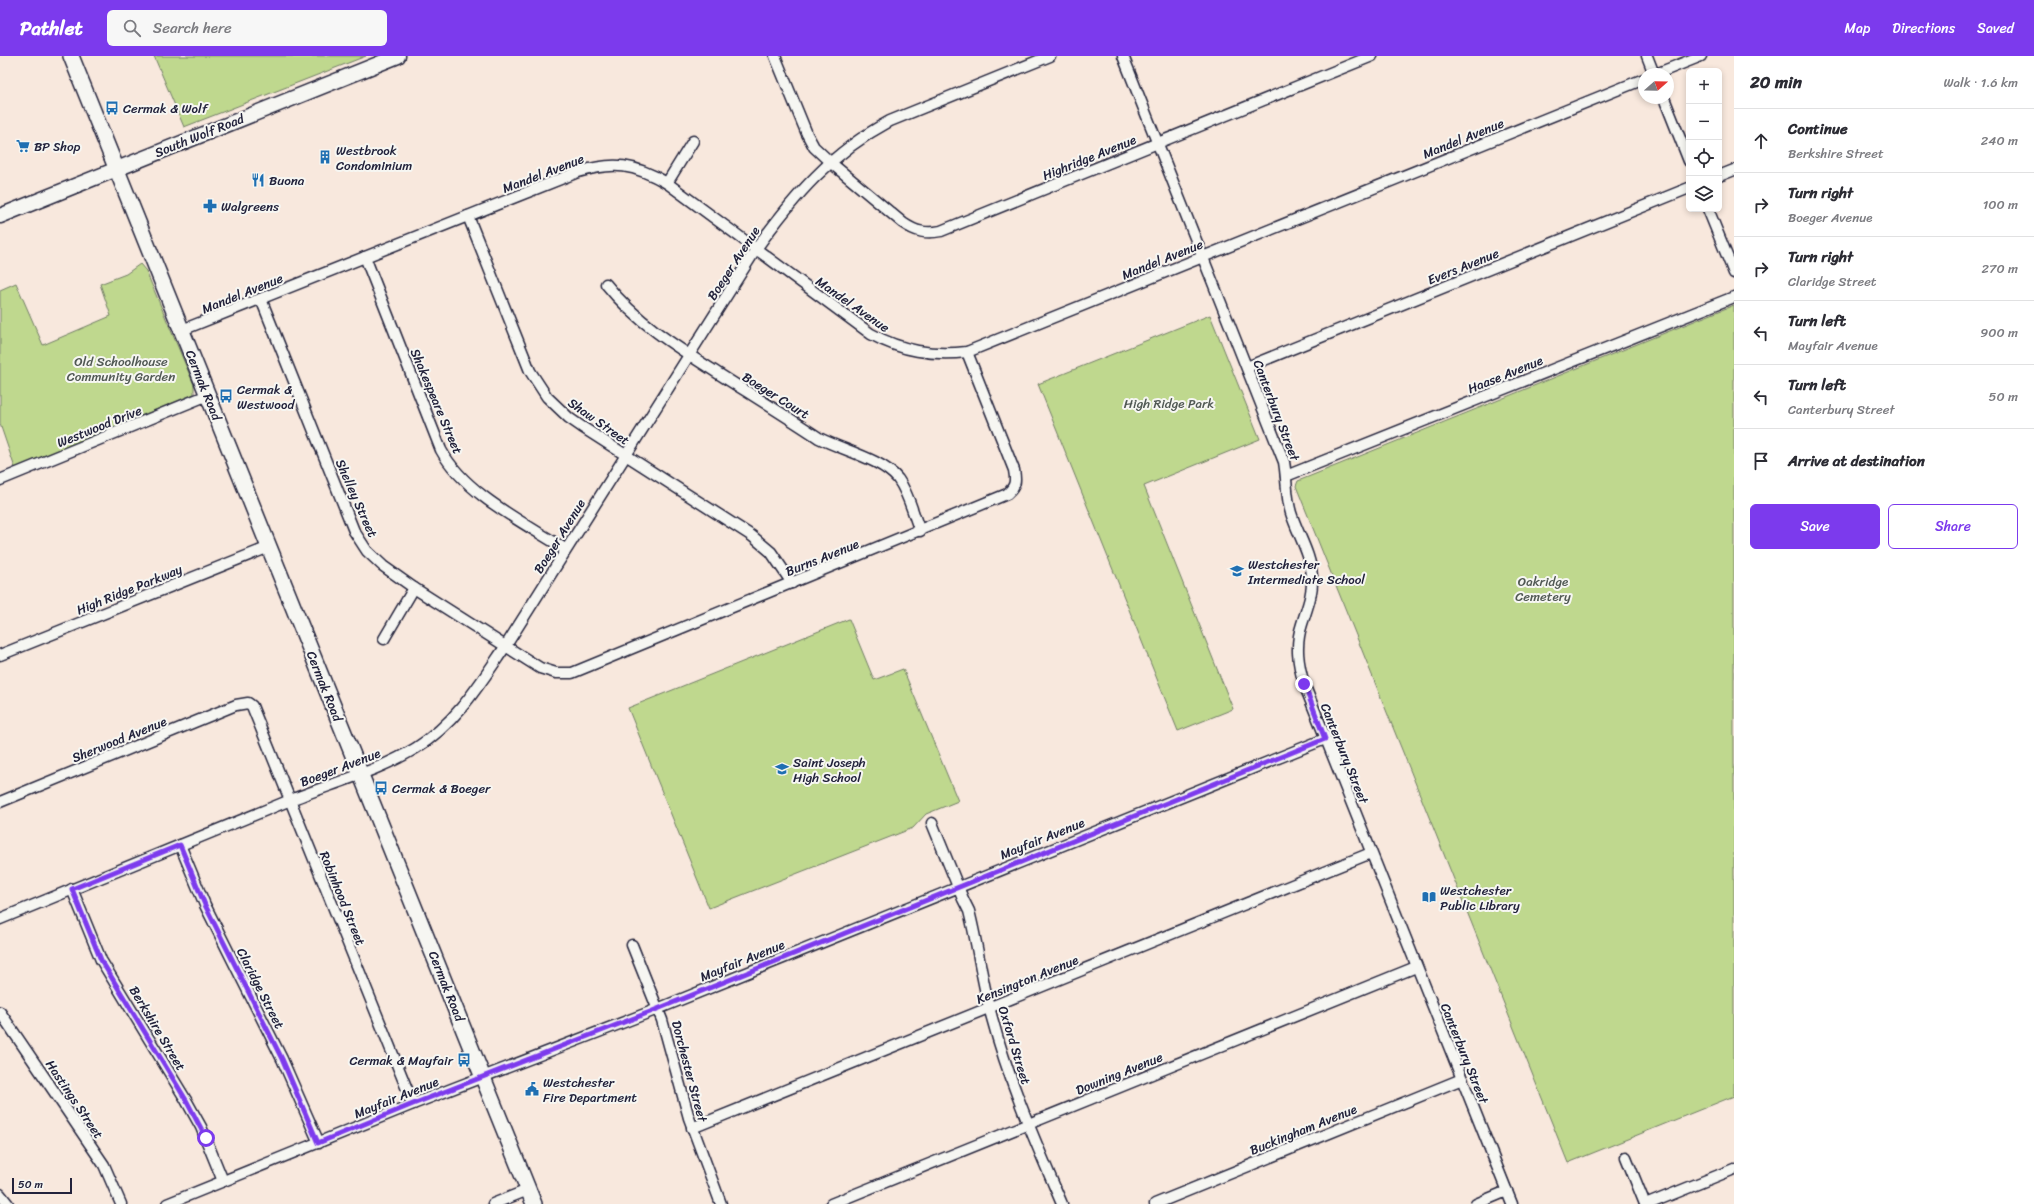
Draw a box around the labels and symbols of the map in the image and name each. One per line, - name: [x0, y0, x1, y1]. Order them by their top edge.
- north arrow: [1638, 68, 1674, 104]
- place label: Cermak & Wolf: [123, 97, 209, 120]
- bus stop icon: Cermak & Wolf: [104, 100, 120, 116]
- street label: South Wolf Road: [151, 107, 249, 164]
- street label: Mandel Avenue: [1419, 112, 1508, 165]
- street label: Highridge Avenue: [1039, 128, 1140, 187]
- place label: BP Shop: [34, 135, 81, 158]
- supermarket icon: BP Shop: [15, 138, 31, 154]
- place label: Westbrook Condominium: [336, 139, 412, 177]
- street label: Mandel Avenue: [499, 147, 588, 200]
- building icon: Westbrook Condominium: [317, 149, 333, 165]
- place label: Buona: [269, 169, 305, 192]
- restaurant icon: Buona: [250, 172, 266, 188]
- place label: Walgreens: [221, 195, 279, 218]
- pharmacy icon: Walgreens: [202, 198, 218, 214]
- street label: Boeger Avenue: [701, 222, 766, 305]
- street label: Mandel Avenue: [1118, 233, 1207, 286]
- street label: Evers Avenue: [1424, 241, 1503, 291]
- street label: Mandel Avenue: [198, 267, 287, 320]
- street label: Mandel Avenue: [811, 270, 895, 339]
- street label: Shakespeare Street: [404, 345, 469, 458]
- street label: Cermak Road: [179, 346, 229, 425]
- street label: Haase Avenue: [1464, 349, 1546, 400]
- park label: Old Schoolhouse Community Garden: [67, 350, 175, 388]
- street label: Canterbury Street: [1247, 356, 1307, 465]
- street label: Boeger Court: [738, 366, 814, 425]
- place label: Cermak & Westwood: [237, 378, 295, 416]
- bus stop icon: Cermak & Westwood: [218, 388, 234, 404]
- street label: Shaw Street: [563, 392, 635, 451]
- park label: High Ridge Park: [1124, 392, 1214, 415]
- street label: Westwood Drive: [53, 399, 146, 454]
- street label: Shelley Street: [329, 455, 384, 541]
- street label: Boeger Avenue: [527, 494, 592, 578]
- street label: Burns Avenue: [782, 532, 863, 583]
- place label: Westchester Intermediate School: [1247, 553, 1365, 591]
- street label: High Ridge Parkway: [73, 558, 186, 621]
- school or university icon: Westchester Intermediate School: [1229, 563, 1245, 579]
- park label: Oakridge Cemetery: [1515, 570, 1571, 608]
- street label: Cermak Road: [300, 647, 350, 726]
- route end: [1295, 675, 1313, 693]
- street label: Canterbury Street: [1314, 699, 1375, 808]
- street label: Sherwood Avenue: [68, 710, 170, 769]
- street label: Boeger Avenue: [297, 742, 384, 793]
- place label: Saint Joseph High School: [793, 751, 866, 789]
- school or university icon: Saint Joseph High School: [774, 761, 790, 777]
- place label: Cermak & Boeger: [392, 777, 491, 800]
- bus stop icon: Cermak & Boeger: [373, 780, 389, 796]
- street label: Mayfair Avenue: [996, 811, 1088, 866]
- street label: Robinhood Street: [313, 847, 372, 949]
- place label: Westchester Public Library: [1440, 879, 1520, 917]
- library icon: Westchester Public Library: [1421, 889, 1437, 905]
- street label: Mayfair Avenue: [696, 933, 788, 988]
- street label: Claridge Street: [230, 944, 291, 1033]
- street label: Cermak Road: [422, 947, 472, 1026]
- street label: Kensington Avenue: [972, 948, 1082, 1011]
- street label: Berkshire Street: [123, 981, 192, 1075]
- street label: Canterbury Street: [1434, 999, 1495, 1108]
- street label: Oxford Street: [992, 1003, 1037, 1088]
- street label: Dorchester Street: [665, 1018, 714, 1125]
- street label: Downing Avenue: [1072, 1045, 1167, 1101]
- place label: Cermak & Mayfair: [349, 1049, 454, 1072]
- bus stop icon: Cermak & Mayfair: [456, 1052, 472, 1068]
- street label: Hastings Street: [39, 1055, 110, 1144]
- street label: Mayfair Avenue: [350, 1070, 442, 1125]
- place label: Westchester Fire Department: [543, 1071, 637, 1109]
- public building icon: Westchester Fire Department: [524, 1081, 540, 1097]
- street label: Buckingham Avenue: [1246, 1097, 1360, 1161]
- route start: [197, 1129, 215, 1147]
- scale bar: [12, 1176, 72, 1195]

